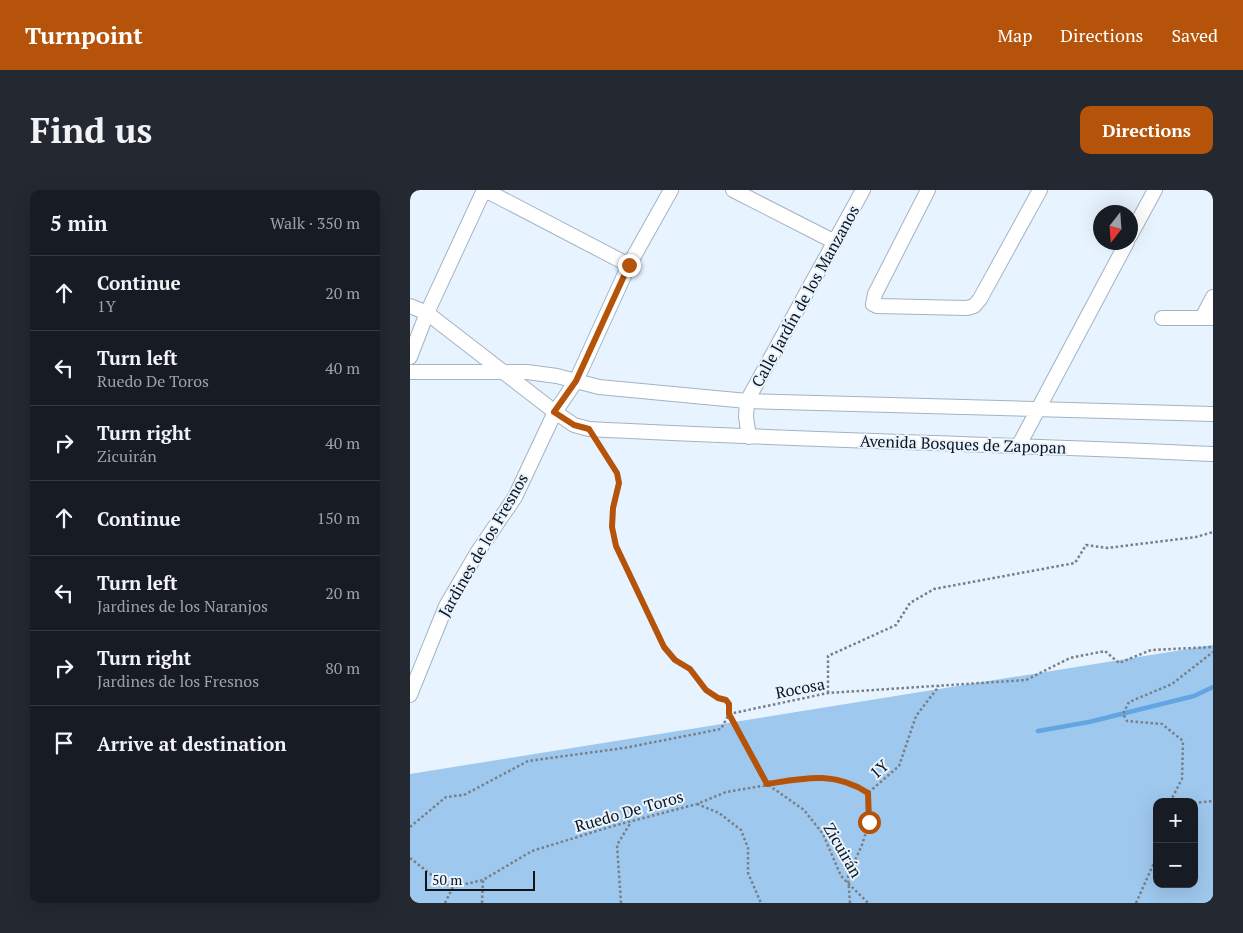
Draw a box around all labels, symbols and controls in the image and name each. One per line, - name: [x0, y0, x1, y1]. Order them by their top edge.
- text: Turnpoint: [25, 19, 143, 51]
- text: Map: [997, 23, 1032, 47]
- text: Directions: [1060, 23, 1143, 47]
- text: Saved: [1171, 23, 1218, 47]
- button: Directions: [1080, 106, 1213, 154]
- text: Find us: [30, 107, 152, 153]
- street label: Calle Jardín de los Manzanos: [746, 201, 864, 391]
- north arrow: [1093, 205, 1138, 250]
- text: 5 min: [50, 209, 107, 237]
- text: Walk · 350 m: [270, 212, 360, 234]
- route end: [618, 254, 641, 277]
- text: Continue: [97, 270, 181, 295]
- icon: ahead: [50, 279, 78, 307]
- text: 20 m: [325, 282, 360, 304]
- text: 1Y: [97, 295, 116, 317]
- text: Turn left: [97, 345, 178, 370]
- icon: left: [50, 354, 78, 382]
- text: 40 m: [325, 357, 360, 379]
- text: Ruedo De Toros: [97, 370, 209, 392]
- text: Turn right: [97, 420, 191, 445]
- icon: right: [50, 429, 78, 457]
- street label: Avenida Bosques de Zapopan: [859, 429, 1067, 459]
- text: 40 m: [325, 432, 360, 454]
- text: Zicuirán: [97, 445, 157, 467]
- street label: Jardines de los Fresnos: [433, 469, 533, 621]
- icon: ahead: [50, 504, 78, 532]
- text: Continue: [97, 506, 181, 531]
- text: 150 m: [317, 507, 360, 529]
- text: Turn left: [97, 570, 178, 595]
- icon: left: [50, 579, 78, 607]
- text: 20 m: [325, 582, 360, 604]
- text: Jardines de los Naranjos: [97, 595, 268, 617]
- text: Turn right: [97, 645, 191, 670]
- icon: right: [50, 654, 78, 682]
- text: 80 m: [325, 657, 360, 679]
- text: Jardines de los Fresnos: [97, 670, 259, 692]
- street label: Rocosa: [773, 672, 827, 704]
- icon: arrive: [50, 729, 78, 757]
- text: Arrive at destination: [97, 731, 286, 756]
- street label: 1Y: [865, 754, 894, 783]
- street label: Ruedo De Toros: [572, 785, 686, 837]
- map controls: [1153, 798, 1198, 888]
- button: +: [1153, 798, 1198, 843]
- route start: [858, 811, 881, 834]
- street label: Zicuirán: [819, 819, 868, 882]
- button: −: [1153, 843, 1198, 888]
- scale bar: [425, 868, 535, 891]
- text: 50 m: [432, 870, 462, 889]

